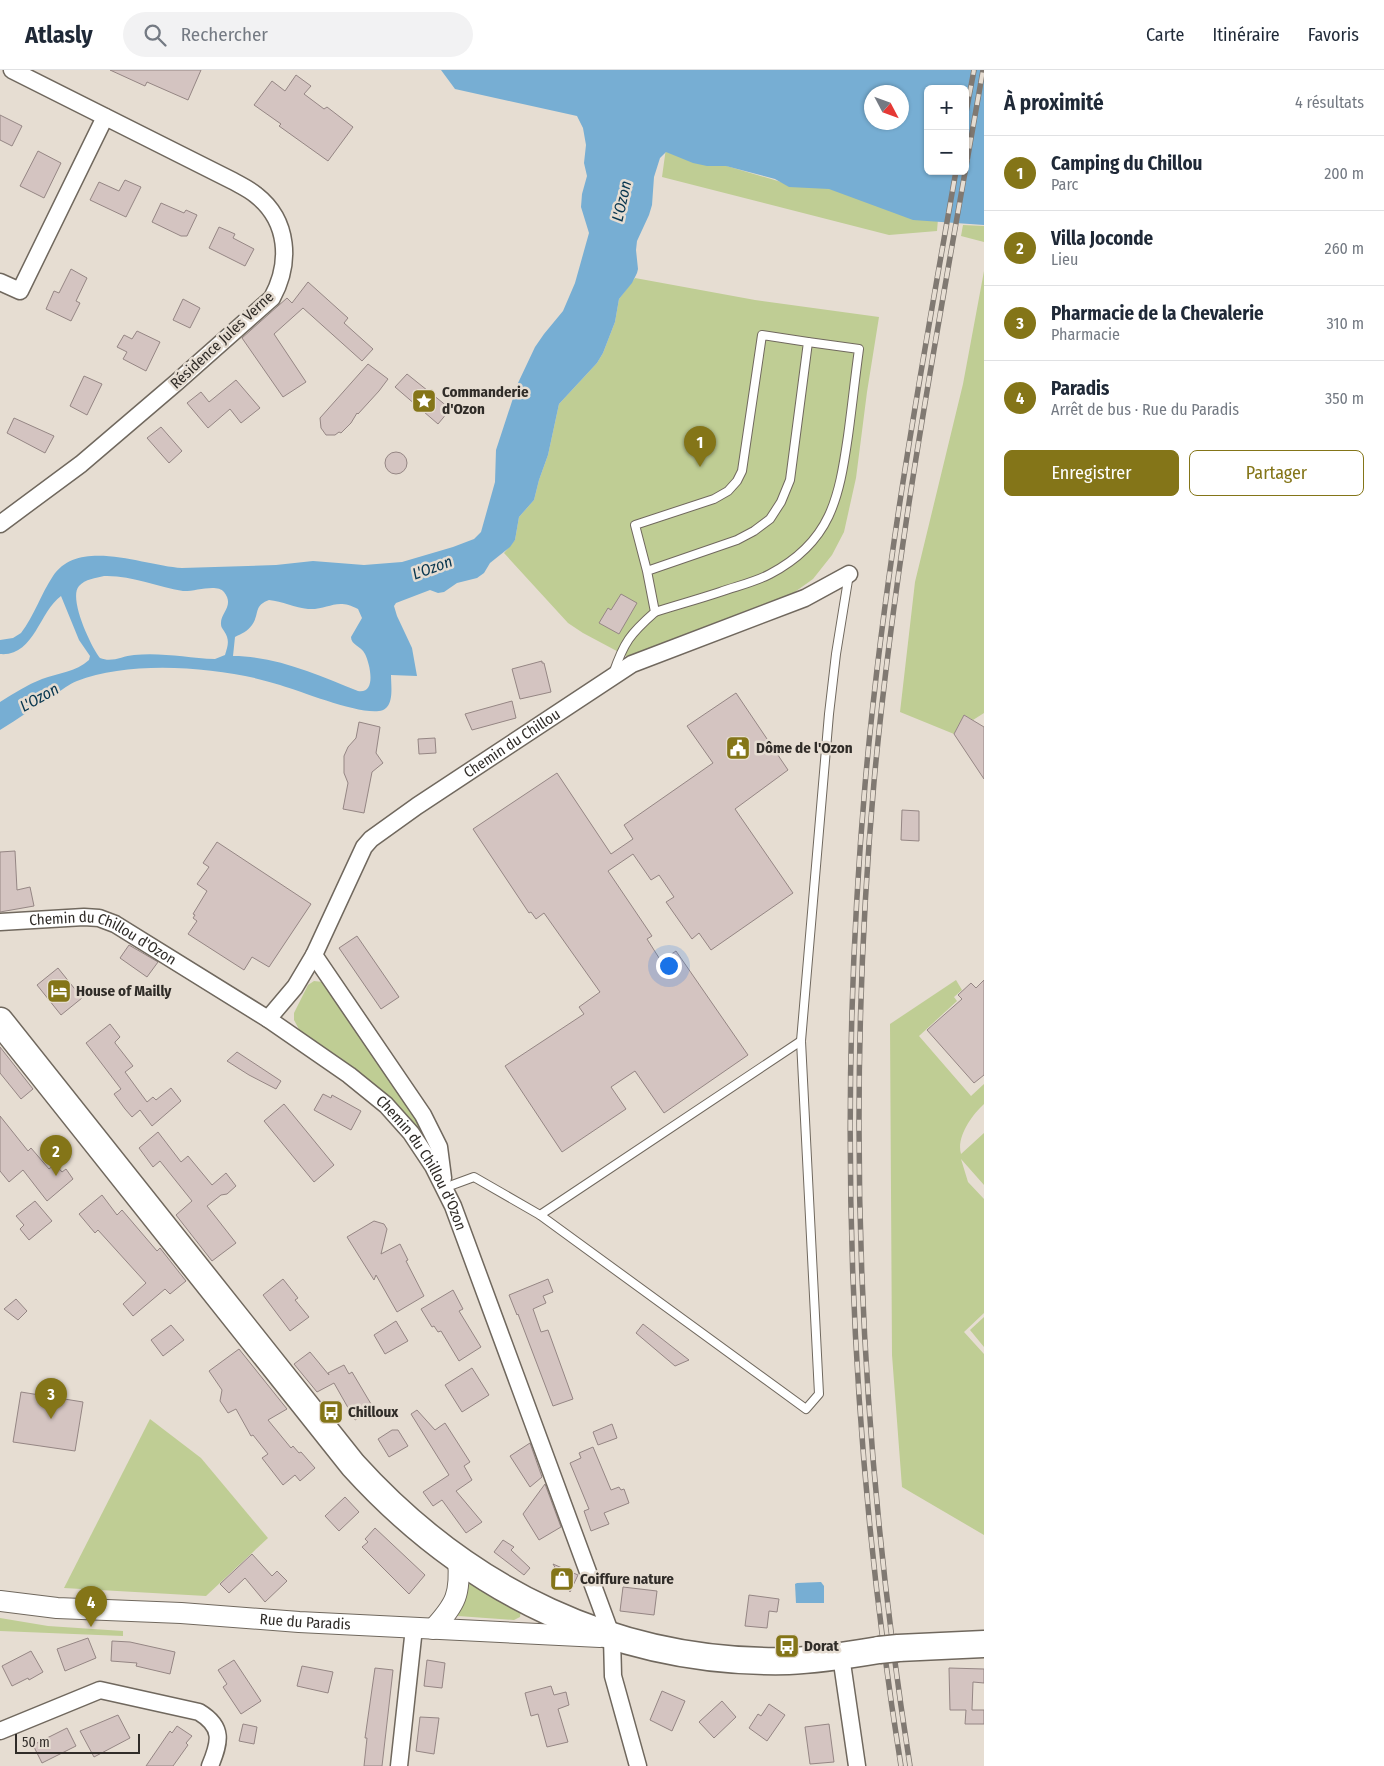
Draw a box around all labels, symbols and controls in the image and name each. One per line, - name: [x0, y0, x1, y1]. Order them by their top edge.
- search box: [123, 12, 473, 57]
- text: Atlasly: [25, 21, 93, 49]
- icon: search: [141, 21, 169, 49]
- text: Rechercher: [181, 23, 268, 46]
- text: Carte: [1146, 24, 1184, 46]
- text: Itinéraire: [1212, 24, 1280, 46]
- text: Favoris: [1308, 24, 1359, 46]
- north arrow: [864, 85, 909, 130]
- map controls: [924, 85, 969, 175]
- button: +: [924, 85, 969, 130]
- text: À proximité: [1004, 90, 1104, 116]
- text: 4 résultats: [1295, 93, 1364, 112]
- button: −: [924, 130, 969, 175]
- text: Camping du Chillou: [1051, 152, 1202, 175]
- text: 1: [1017, 164, 1023, 183]
- text: 200 m: [1324, 164, 1364, 183]
- text: Parc: [1051, 175, 1078, 194]
- water label: L'Ozon: [608, 179, 635, 223]
- text: Villa Joconde: [1051, 227, 1153, 250]
- text: 2: [1016, 239, 1024, 258]
- text: 260 m: [1325, 239, 1364, 258]
- text: Lieu: [1051, 250, 1078, 269]
- street label: Résidence Jules Verne: [167, 288, 277, 392]
- text: Pharmacie de la Chevalerie: [1051, 302, 1264, 325]
- text: 3: [1016, 314, 1024, 333]
- text: 310 m: [1327, 314, 1364, 333]
- text: Pharmacie: [1051, 325, 1120, 344]
- text: Paradis: [1051, 377, 1109, 400]
- place label: Commanderie d'Ozon: [442, 383, 529, 418]
- place icon: Commanderie d'Ozon: [411, 388, 437, 414]
- text: 4: [1016, 389, 1024, 408]
- text: 350 m: [1325, 389, 1364, 408]
- text: Arrêt de bus · Rue du Paradis: [1051, 400, 1239, 419]
- pin: 1: [684, 426, 716, 467]
- button: Enregistrer: [1004, 450, 1179, 496]
- button: Partager: [1189, 450, 1364, 496]
- water label: L'Ozon: [409, 551, 455, 583]
- water label: L'Ozon: [17, 679, 62, 716]
- street label: Chemin du Chillou: [460, 705, 563, 782]
- public building icon: Dôme de l'Ozon: [725, 735, 751, 761]
- place label: Dôme de l'Ozon: [756, 739, 853, 757]
- street label: Chemin du Chillou d'Ozon: [29, 908, 180, 969]
- your location: [656, 953, 682, 979]
- hotel icon: House of Mailly: [46, 978, 72, 1004]
- place label: House of Mailly: [76, 982, 172, 1000]
- street label: Chemin du Chillou d'Ozon: [372, 1092, 470, 1233]
- pin: 2: [40, 1135, 72, 1176]
- pin: 3: [35, 1378, 67, 1419]
- bus stop icon: Chilloux: [318, 1399, 344, 1425]
- place label: Chilloux: [348, 1403, 399, 1421]
- shop icon: Coiffure nature: [549, 1566, 575, 1592]
- place label: Coiffure nature: [580, 1570, 674, 1588]
- pin: 4: [75, 1586, 107, 1627]
- street label: Rue du Paradis: [259, 1610, 351, 1634]
- bus stop icon: Dorat: [774, 1633, 800, 1659]
- place label: Dorat: [804, 1637, 839, 1655]
- scale bar: [15, 1731, 140, 1754]
- text: 50 m: [22, 1734, 50, 1751]

